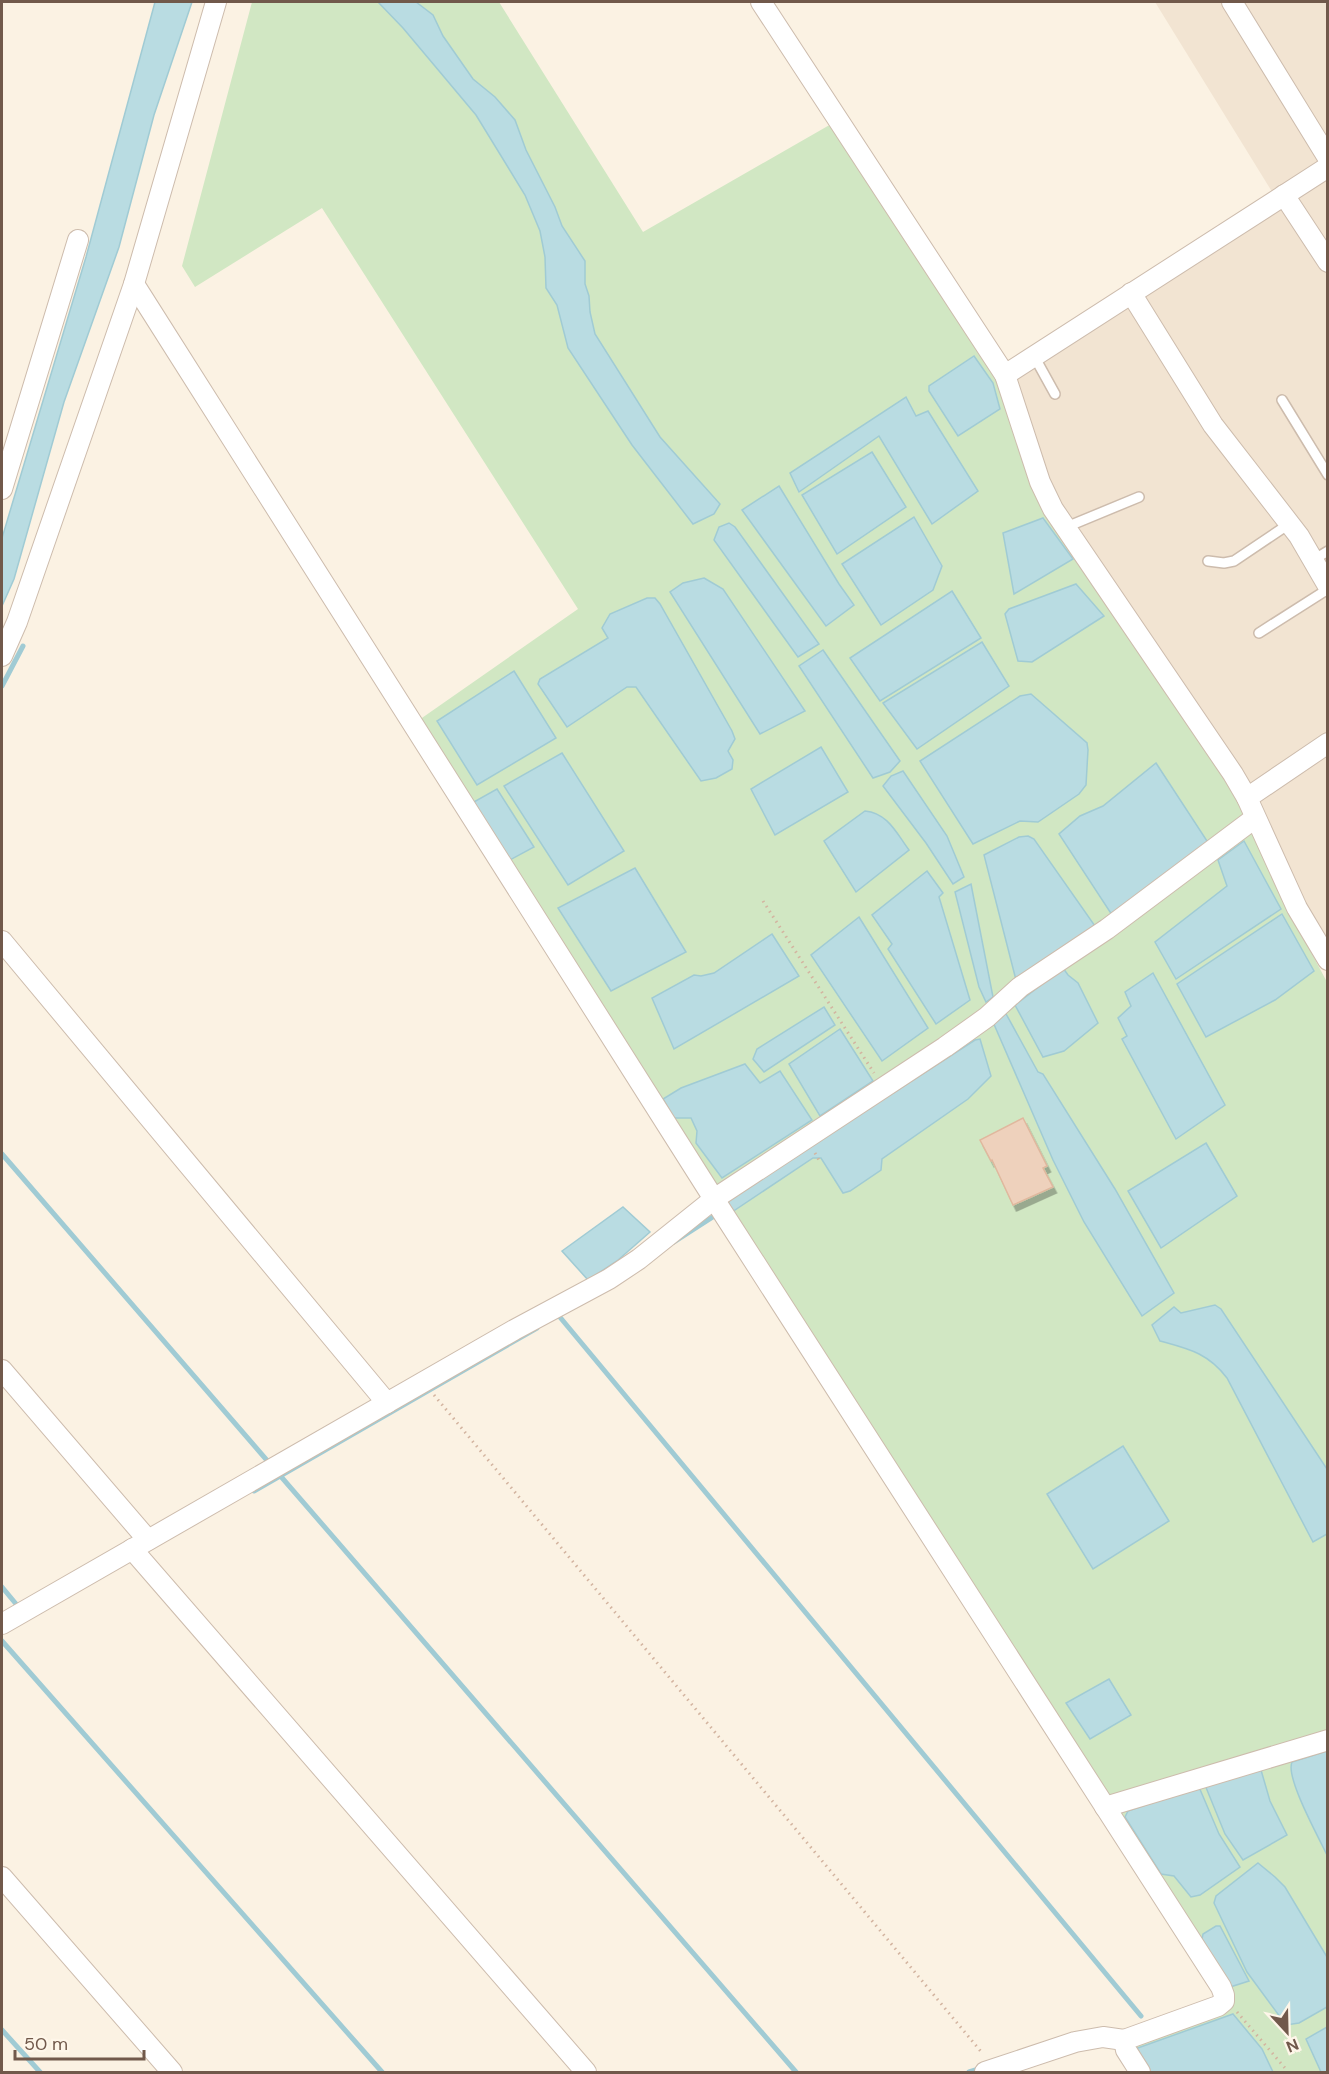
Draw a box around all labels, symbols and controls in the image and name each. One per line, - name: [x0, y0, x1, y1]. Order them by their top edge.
- north arrow: [1257, 2002, 1317, 2062]
- scale bar: [15, 2023, 144, 2061]
- text: 50 m: [24, 2032, 68, 2056]
- text: N: [1283, 2034, 1302, 2057]

